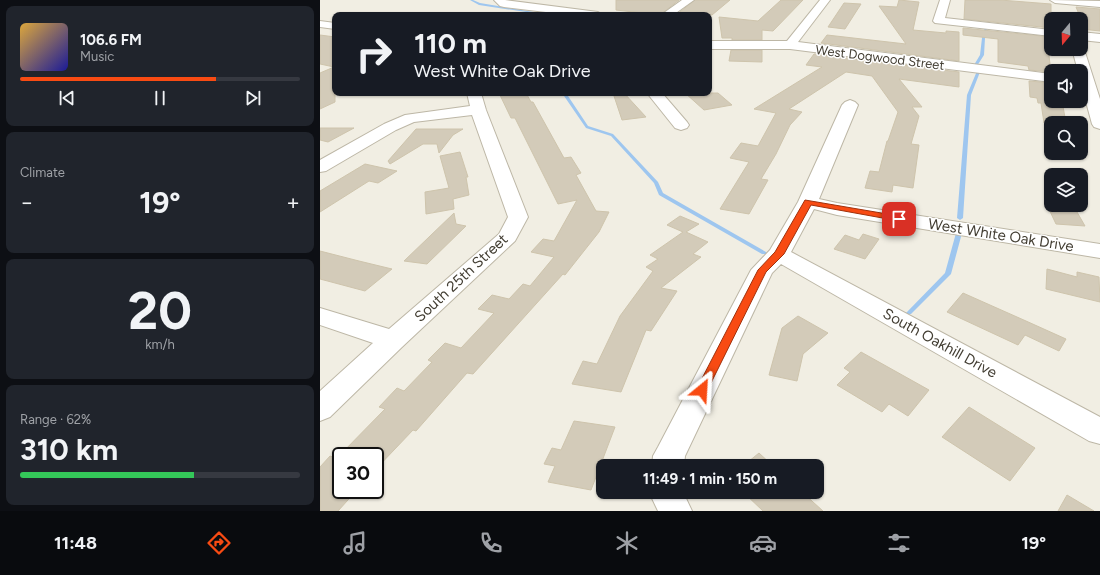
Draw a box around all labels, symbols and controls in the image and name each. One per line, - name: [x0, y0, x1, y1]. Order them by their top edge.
- north arrow: [1044, 12, 1088, 56]
- map controls: [1044, 12, 1088, 212]
- text: 110 m: [414, 26, 487, 60]
- icon: right: [348, 28, 400, 80]
- text: 106.6 FM: [80, 31, 142, 49]
- street label: West Dogwood Street: [815, 42, 945, 73]
- text: Music: [80, 49, 114, 64]
- text: West White Oak Drive: [414, 60, 591, 82]
- button: sound: [1044, 64, 1088, 108]
- icon: previous: [56, 87, 78, 109]
- icon: pause: [149, 87, 171, 109]
- icon: next: [242, 87, 264, 109]
- button: search: [1044, 116, 1088, 160]
- text: Climate: [20, 165, 65, 180]
- button: layers: [1044, 168, 1088, 212]
- text: 19°: [139, 184, 181, 221]
- text: −: [20, 189, 34, 216]
- text: +: [286, 189, 300, 216]
- pin: [882, 202, 916, 236]
- icon: arrive: [888, 208, 910, 230]
- street label: West White Oak Drive: [927, 215, 1075, 255]
- street label: South 25th Street: [411, 230, 512, 326]
- text: 20: [128, 280, 192, 342]
- street label: South Oakhill Drive: [880, 304, 1000, 382]
- text: km/h: [145, 337, 175, 352]
- position arrow: [681, 369, 723, 411]
- text: Range · 62%: [20, 412, 91, 427]
- text: 310 km: [20, 431, 118, 468]
- speed limit sign: 30: [332, 447, 384, 499]
- text: 11:49 · 1 min · 150 m: [643, 470, 777, 488]
- icon: directions: [205, 529, 233, 557]
- icon: music: [341, 529, 369, 557]
- icon: phone: [477, 529, 505, 557]
- icon: climate: [613, 529, 641, 557]
- icon: car: [749, 529, 777, 557]
- icon: filters: [885, 529, 913, 557]
- text: 11:48: [54, 532, 97, 554]
- text: 19°: [1021, 532, 1046, 554]

